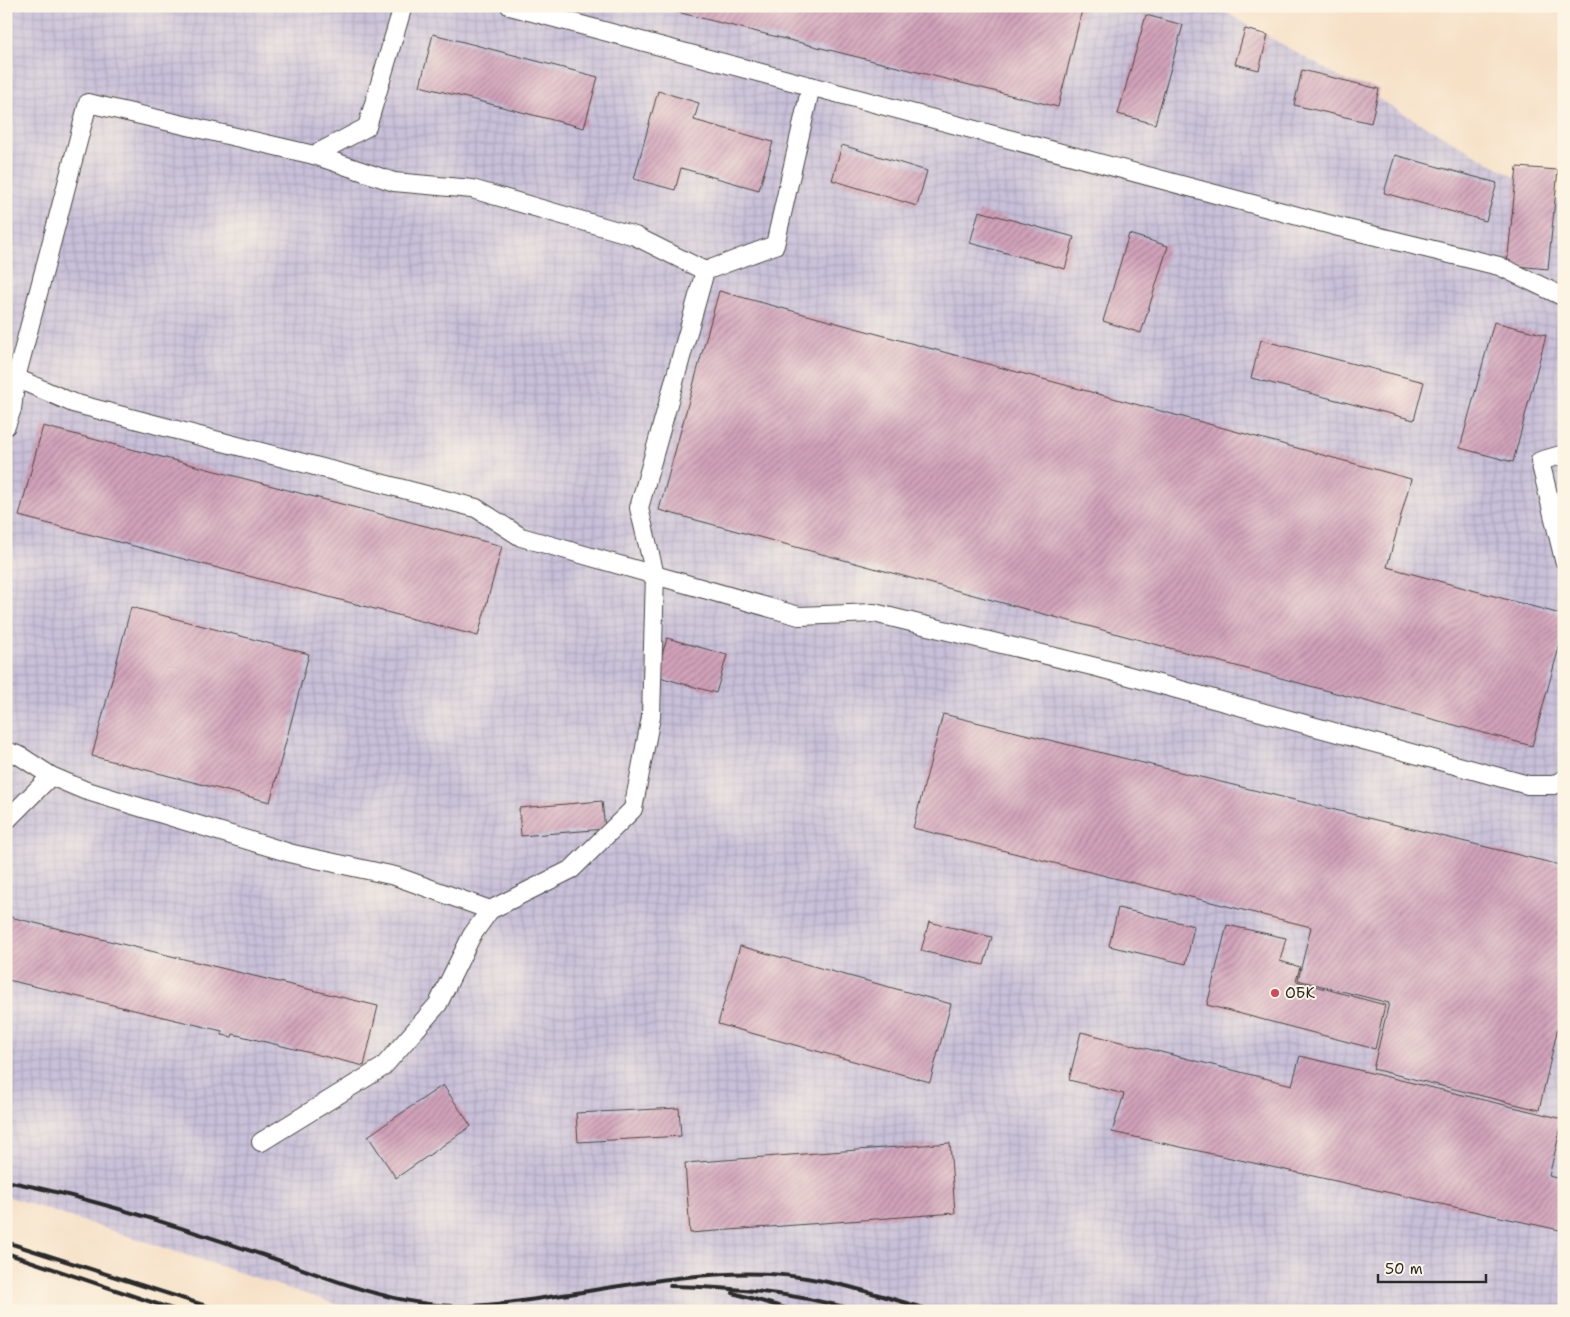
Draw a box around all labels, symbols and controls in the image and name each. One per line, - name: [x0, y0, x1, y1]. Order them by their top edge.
- place label: ОБК: [1285, 983, 1315, 1003]
- marker: ОБК: [1269, 987, 1281, 999]
- scale bar: [1378, 1252, 1485, 1284]
- text: 50 m: [1385, 1259, 1423, 1279]

